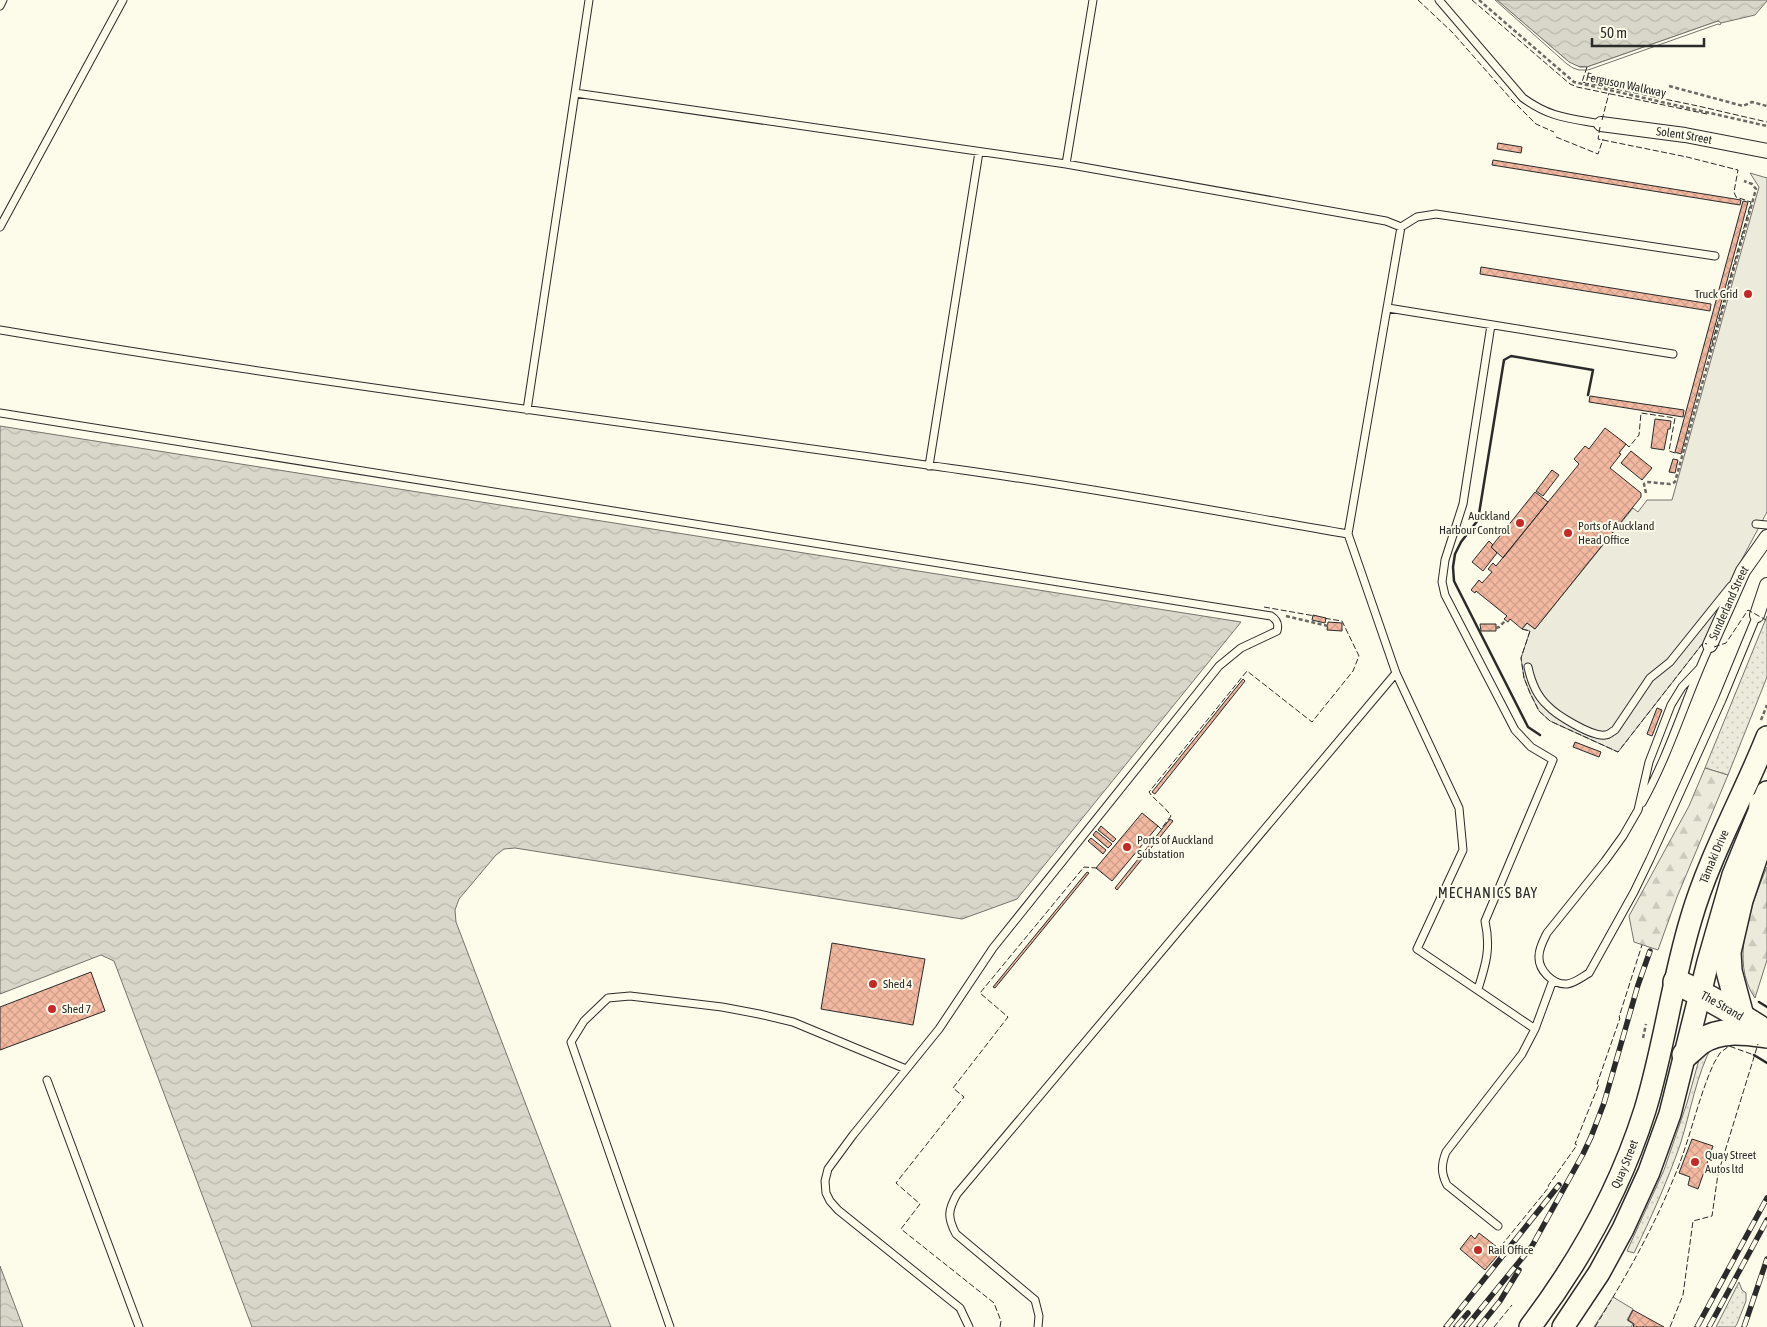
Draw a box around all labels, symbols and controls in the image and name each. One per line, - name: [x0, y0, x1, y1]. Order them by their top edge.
- scale bar: [1592, 15, 1704, 47]
- text: 50 m: [1600, 24, 1627, 41]
- street label: Ferguson Walkway: [1585, 70, 1667, 100]
- street label: Solent Street: [1655, 124, 1714, 147]
- place label: Truck Grid: [1694, 287, 1738, 301]
- marker: Truck Grid: [1742, 288, 1754, 300]
- place label: Auckland Harbour Control: [1439, 509, 1511, 537]
- marker: Auckland Harbour Control: [1514, 517, 1526, 529]
- place label: Ports of Auckland Head Office: [1578, 519, 1654, 547]
- marker: Ports of Auckland Head Office: [1562, 527, 1574, 539]
- street label: Sunderland Street: [1706, 563, 1752, 642]
- street label: Tāmaki Drive: [1697, 827, 1732, 885]
- place label: Ports of Auckland Substation: [1137, 833, 1213, 861]
- marker: Ports of Auckland Substation: [1121, 841, 1133, 853]
- district label: MECHANICS BAY: [1438, 884, 1538, 901]
- place label: Shed 4: [883, 977, 913, 991]
- marker: Shed 4: [867, 978, 879, 990]
- street label: The Strand: [1698, 988, 1746, 1024]
- place label: Shed 7: [62, 1002, 92, 1016]
- marker: Shed 7: [46, 1003, 58, 1015]
- street label: Quay Street: [1608, 1137, 1641, 1191]
- place label: Quay Street Autos ltd: [1705, 1148, 1757, 1176]
- marker: Quay Street Autos ltd: [1689, 1156, 1701, 1168]
- place label: Rail Office: [1488, 1243, 1533, 1257]
- marker: Rail Office: [1472, 1244, 1484, 1256]

